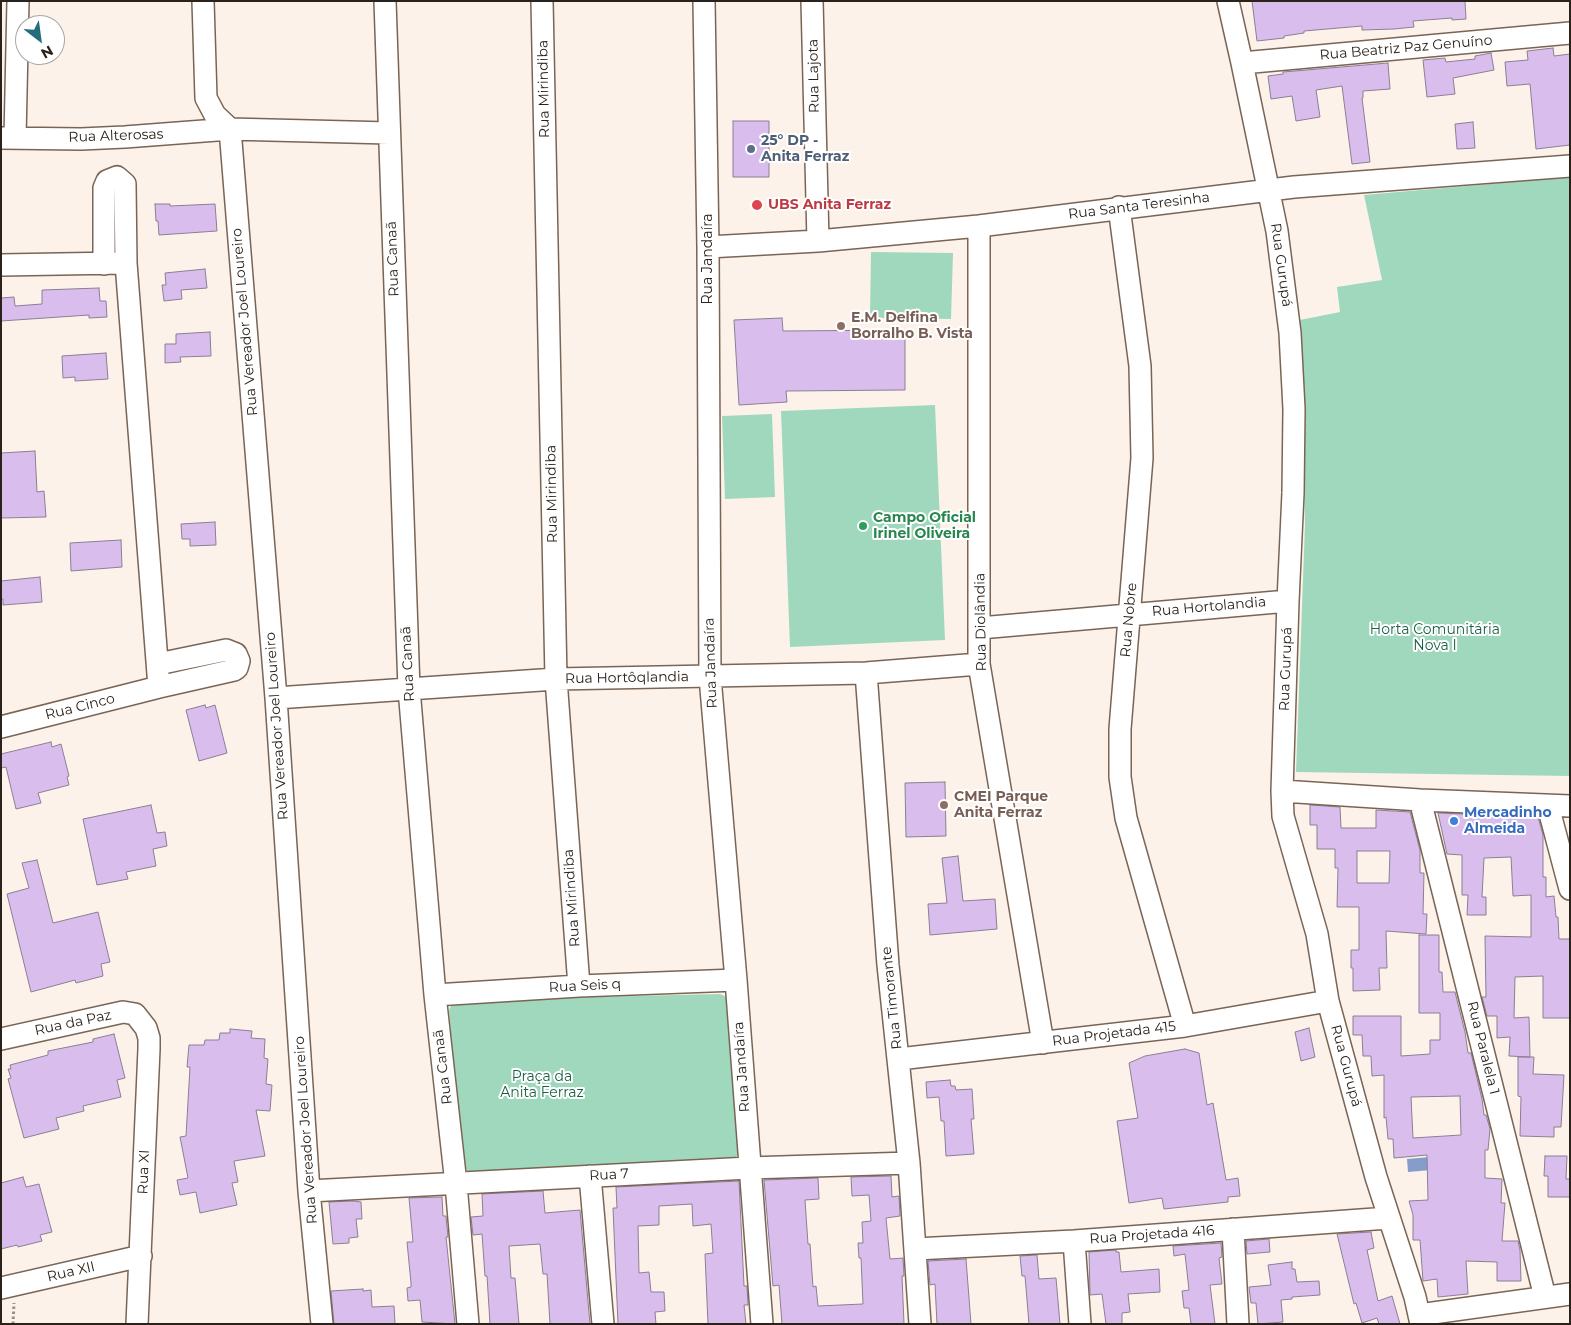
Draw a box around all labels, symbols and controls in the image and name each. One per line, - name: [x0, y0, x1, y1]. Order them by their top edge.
- north arrow: [15, 15, 65, 65]
- street label: Rua Beatriz Paz Genuíno: [1319, 32, 1493, 64]
- street label: Rua Lajota: [805, 39, 823, 113]
- street label: Rua Mirindiba: [535, 40, 553, 138]
- text: N: [38, 42, 56, 63]
- street label: Rua Alterosas: [68, 126, 164, 146]
- place label: 25° DP - Anita Ferraz: [761, 133, 849, 166]
- marker: 25° DP - Anita Ferraz: [745, 143, 757, 155]
- street label: Rua Santa Teresinha: [1067, 189, 1211, 223]
- place label: UBS Anita Ferraz: [768, 197, 891, 213]
- marker: UBS Anita Ferraz: [750, 198, 764, 212]
- street label: Rua Jandaíra: [700, 213, 716, 305]
- street label: Rua Canaã: [383, 221, 403, 297]
- street label: Rua Gurupá: [1267, 222, 1295, 308]
- street label: Rua Vereador Joel Loureiro: [228, 227, 262, 417]
- place label: E.M. Delfina Borralho B. Vista: [851, 310, 973, 342]
- marker: E.M. Delfina Borralho B. Vista: [835, 320, 847, 332]
- street label: Rua Mirindiba: [543, 445, 561, 543]
- place label: Campo Oficial Irinel Oliveira: [873, 510, 976, 542]
- marker: Campo Oficial Irinel Oliveira: [857, 520, 869, 532]
- street label: Rua Diolândia: [972, 573, 990, 671]
- street label: Rua Nobre: [1117, 582, 1141, 658]
- street label: Rua Hortolandia: [1151, 594, 1267, 620]
- street label: Rua Jandaíra: [701, 617, 721, 709]
- park label: Horta Comunitária Nova I: [1370, 622, 1500, 654]
- street label: Rua Canaã: [398, 626, 418, 702]
- street label: Rua Gurupá: [1276, 627, 1296, 711]
- street label: Rua Vereador Joel Loureiro: [262, 631, 292, 821]
- street label: Rua Hortôqlandia: [565, 669, 689, 687]
- street label: Rua Cinco: [43, 690, 117, 724]
- place label: CMEI Parque Anita Ferraz: [954, 789, 1048, 822]
- marker: CMEI Parque Anita Ferraz: [938, 799, 950, 811]
- place label: Mercadinho Almeida: [1464, 805, 1552, 838]
- marker: Mercadinho Almeida: [1448, 815, 1460, 827]
- street label: Rua Mirindiba: [560, 848, 584, 948]
- street label: Rua Timorante: [878, 946, 906, 1050]
- street label: Rua Seis q: [548, 976, 622, 996]
- street label: Rua Paralela 1: [1463, 999, 1503, 1097]
- street label: Rua da Paz: [33, 1007, 113, 1039]
- street label: Rua Projetada 415: [1051, 1018, 1177, 1050]
- street label: Rua Jandaíra: [730, 1021, 754, 1113]
- street label: Rua Gurupá: [1327, 1023, 1365, 1109]
- street label: Rua Canaã: [430, 1028, 456, 1106]
- street label: Rua Vereador Joel Loureiro: [291, 1035, 321, 1225]
- park label: Praça da Anita Ferraz: [500, 1069, 584, 1102]
- street label: Rua XI: [135, 1149, 153, 1195]
- street label: Rua 7: [589, 1166, 629, 1184]
- street label: Rua Projetada 416: [1089, 1222, 1215, 1248]
- street label: Rua XII: [45, 1258, 97, 1286]

